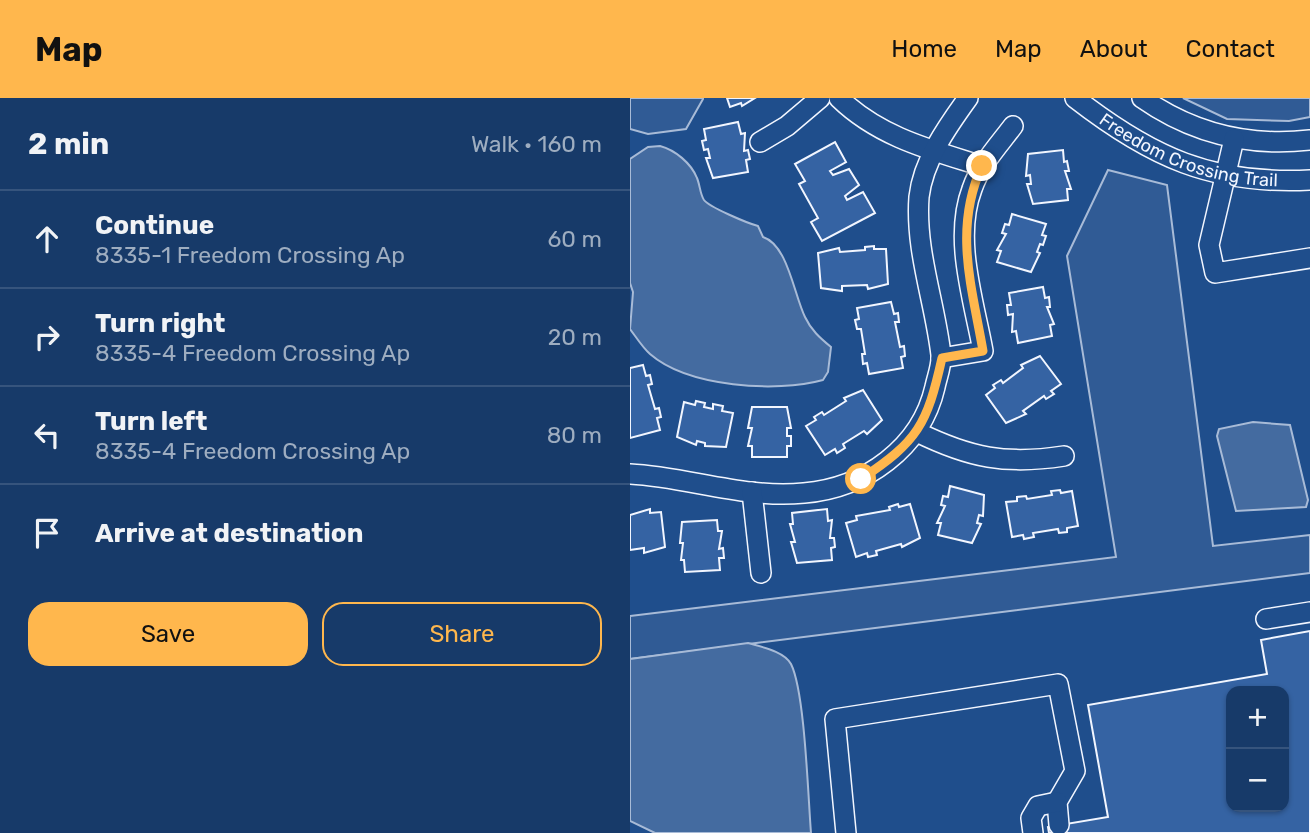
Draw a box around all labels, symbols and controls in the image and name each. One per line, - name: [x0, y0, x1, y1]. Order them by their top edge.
- text: Map: [35, 30, 103, 69]
- text: Home: [891, 35, 957, 63]
- text: Map: [995, 35, 1042, 63]
- text: About: [1080, 35, 1148, 63]
- text: Contact: [1186, 35, 1275, 63]
- street label: Freedom Crossing Trail: [1095, 109, 1278, 191]
- text: 2 min: [28, 126, 109, 162]
- text: Walk · 160 m: [471, 130, 602, 158]
- route end: [966, 150, 997, 181]
- text: Continue: [95, 210, 214, 241]
- icon: ahead: [28, 220, 66, 258]
- text: 60 m: [547, 225, 602, 253]
- text: 8335-1 Freedom Crossing Ap: [95, 241, 405, 269]
- text: Turn right: [95, 308, 225, 339]
- icon: right: [28, 318, 66, 356]
- text: 20 m: [548, 323, 602, 351]
- text: 8335-4 Freedom Crossing Ap: [95, 339, 410, 367]
- text: Turn left: [95, 406, 207, 437]
- icon: left: [28, 416, 66, 454]
- text: 80 m: [547, 421, 602, 449]
- text: 8335-4 Freedom Crossing Ap: [95, 437, 410, 465]
- route start: [845, 463, 876, 494]
- icon: arrive: [28, 514, 66, 552]
- text: Arrive at destination: [95, 518, 363, 549]
- button: Save: [28, 602, 308, 666]
- button: Share: [322, 602, 602, 666]
- map controls: [1226, 686, 1289, 812]
- button: +: [1226, 686, 1289, 749]
- button: −: [1226, 749, 1289, 812]

